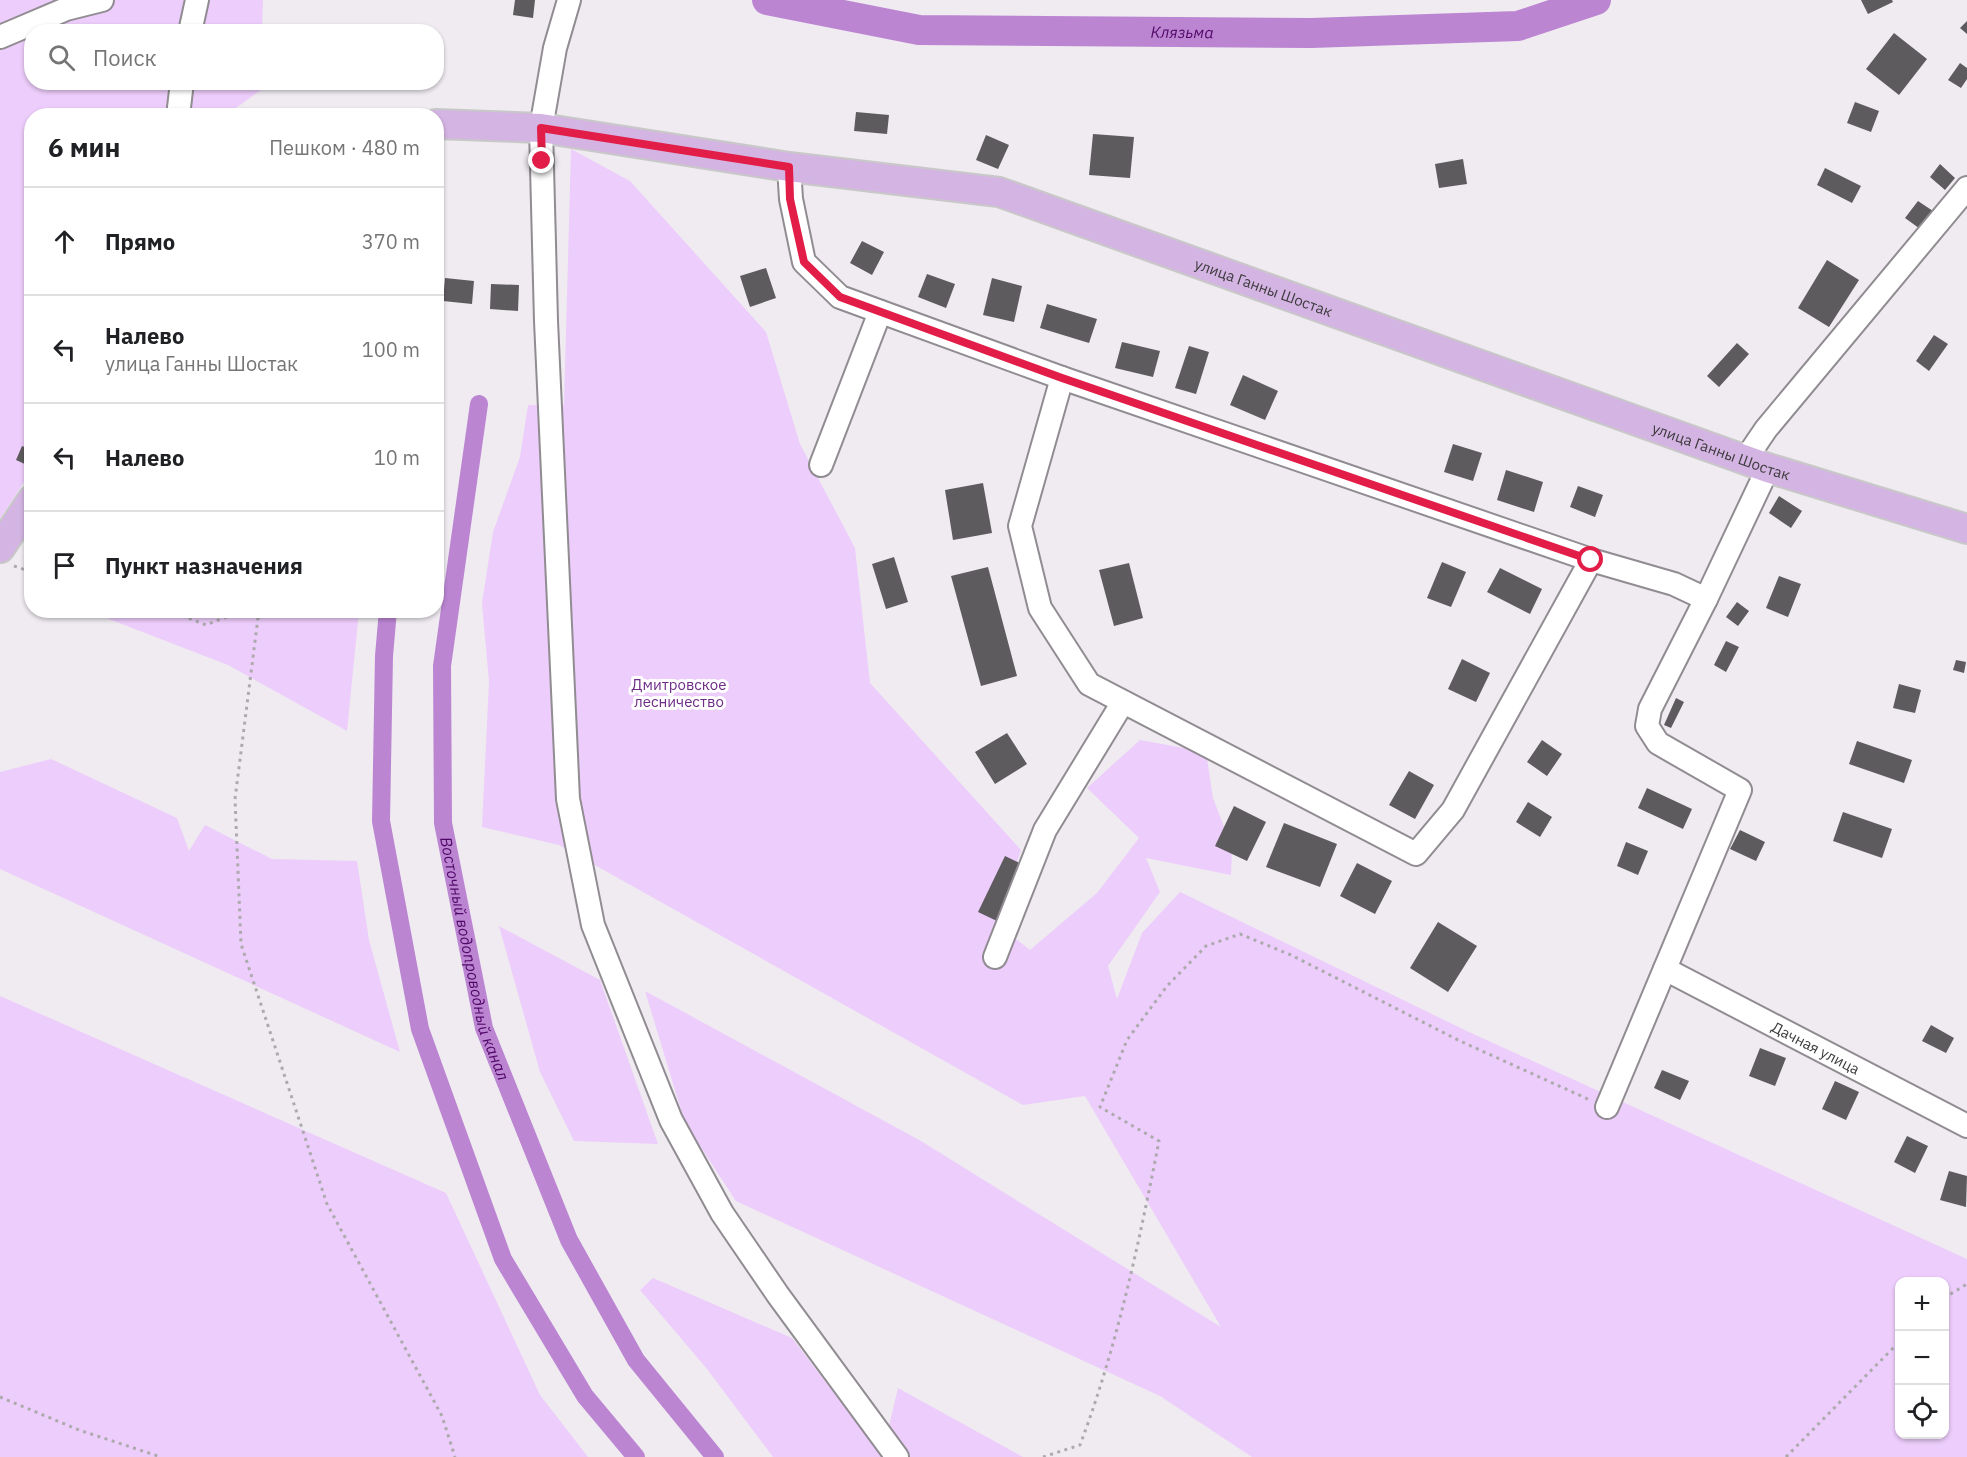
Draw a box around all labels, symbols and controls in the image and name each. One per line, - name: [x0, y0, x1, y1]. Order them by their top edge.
- water label: Клязьма: [1151, 22, 1214, 42]
- search box: [24, 24, 444, 90]
- icon: search: [45, 41, 78, 74]
- text: Поиск: [93, 43, 157, 72]
- text: 6 мин: [48, 130, 120, 164]
- text: Пешком · 480 m: [269, 134, 420, 161]
- route end: [528, 147, 554, 173]
- icon: ahead: [48, 225, 81, 258]
- text: Прямо: [105, 227, 175, 256]
- text: 370 m: [362, 228, 420, 255]
- street label: улица Ганны Шостак: [1192, 254, 1335, 320]
- text: Налево: [105, 321, 184, 350]
- icon: left: [48, 333, 81, 366]
- text: 100 m: [362, 336, 420, 363]
- text: улица Ганны Шостак: [105, 350, 298, 377]
- street label: улица Ганны Шостак: [1650, 418, 1793, 484]
- icon: left: [48, 441, 81, 474]
- text: Налево: [105, 443, 184, 472]
- text: 10 m: [374, 444, 420, 471]
- route start: [1577, 546, 1603, 572]
- icon: arrive: [48, 549, 81, 582]
- text: Пункт назначения: [105, 551, 303, 580]
- park label: Дмитровское лесничество: [632, 675, 726, 711]
- water label: Восточный водопроводный канал: [436, 835, 514, 1084]
- street label: Дачная улица: [1769, 1017, 1863, 1078]
- map controls: [1895, 1277, 1949, 1439]
- button: +: [1895, 1277, 1949, 1331]
- button: −: [1895, 1331, 1949, 1385]
- button: locate: [1895, 1385, 1949, 1439]

